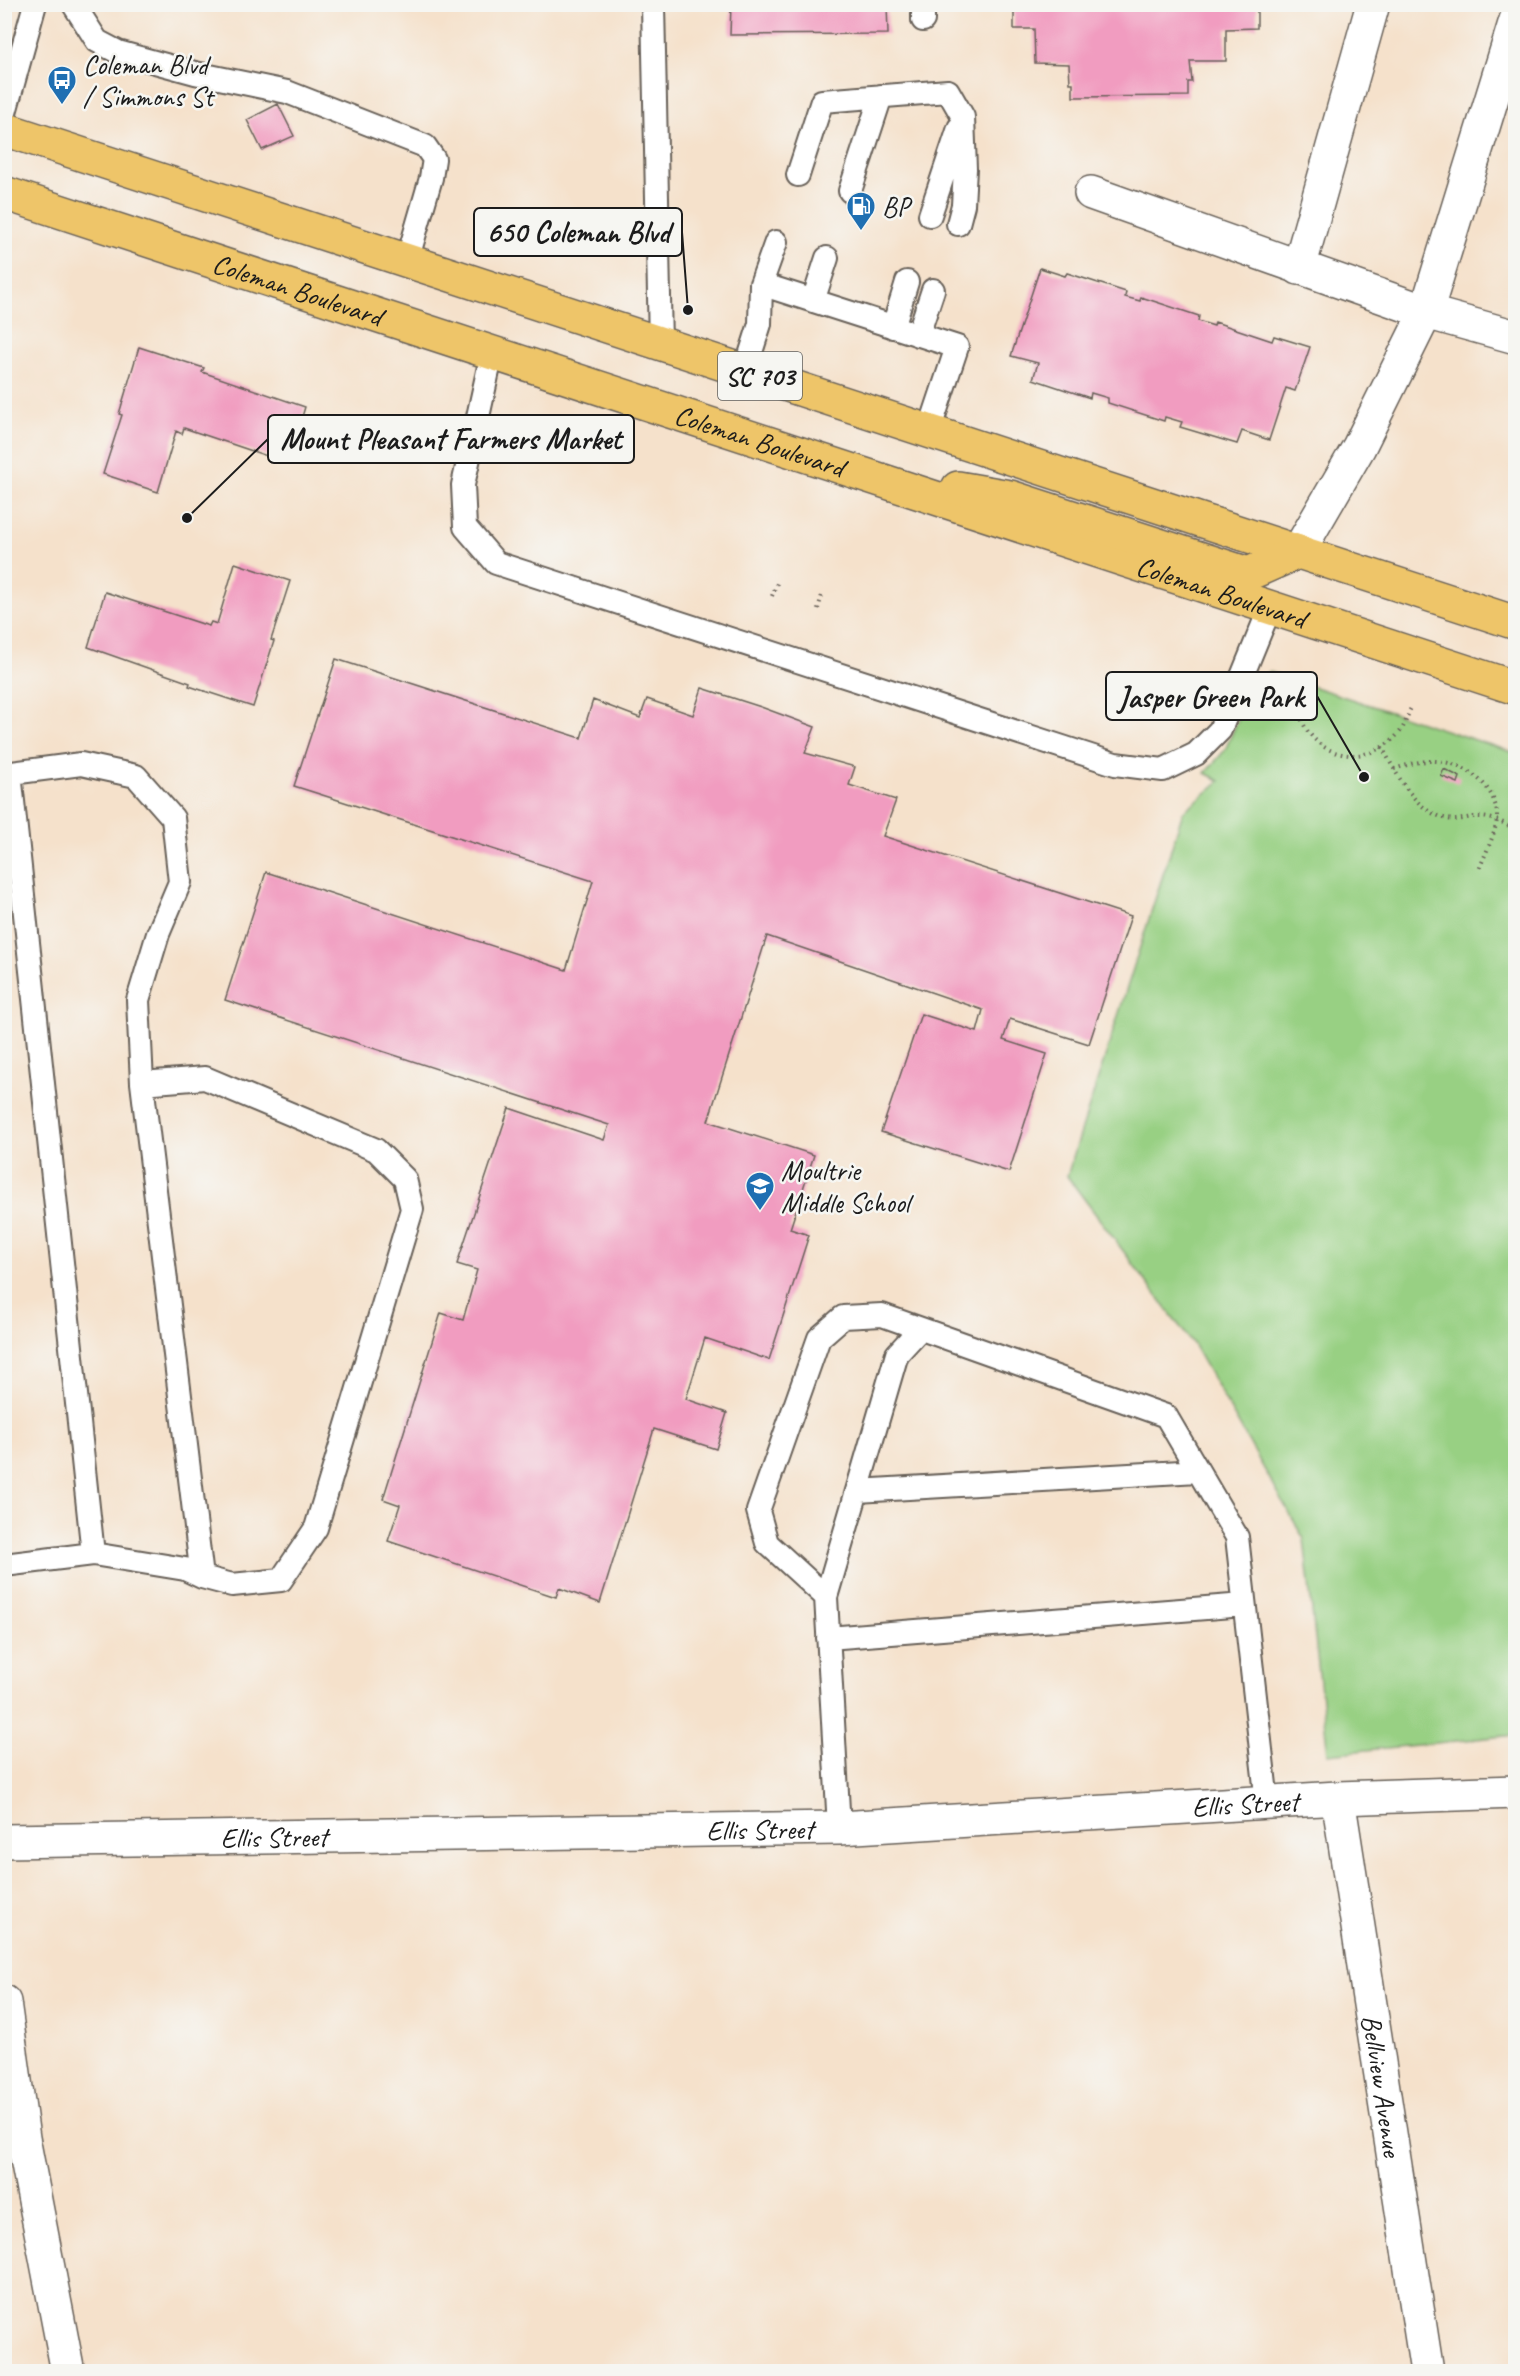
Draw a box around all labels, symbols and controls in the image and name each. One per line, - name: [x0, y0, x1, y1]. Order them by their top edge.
- place label: Coleman Blvd / Simmons St: [83, 47, 216, 114]
- bus stop icon: Coleman Blvd / Simmons St: [46, 64, 78, 106]
- place label: BP: [882, 189, 913, 224]
- fuel station icon: BP: [845, 190, 877, 232]
- callout: 650 Coleman Blvd: [474, 208, 682, 256]
- text: 650 Coleman Blvd: [486, 213, 675, 251]
- street label: Coleman Boulevard: [208, 246, 391, 335]
- road number: SC 703: [718, 352, 802, 400]
- street label: Coleman Boulevard: [670, 397, 852, 486]
- callout: Mount Pleasant Farmers Market: [268, 415, 634, 463]
- text: Mount Pleasant Farmers Market: [281, 420, 625, 458]
- street label: Coleman Boulevard: [1132, 548, 1314, 637]
- callout: Jasper Green Park: [1106, 672, 1317, 720]
- text: Jasper Green Park: [1116, 678, 1307, 716]
- place label: Moultrie Middle School: [781, 1153, 915, 1220]
- school or university icon: Moultrie Middle School: [744, 1170, 776, 1212]
- street label: Ellis Street: [1191, 1783, 1303, 1825]
- street label: Ellis Street: [706, 1811, 817, 1848]
- street label: Ellis Street: [220, 1819, 331, 1856]
- street label: Bellview Avenue: [1354, 2012, 1411, 2161]

